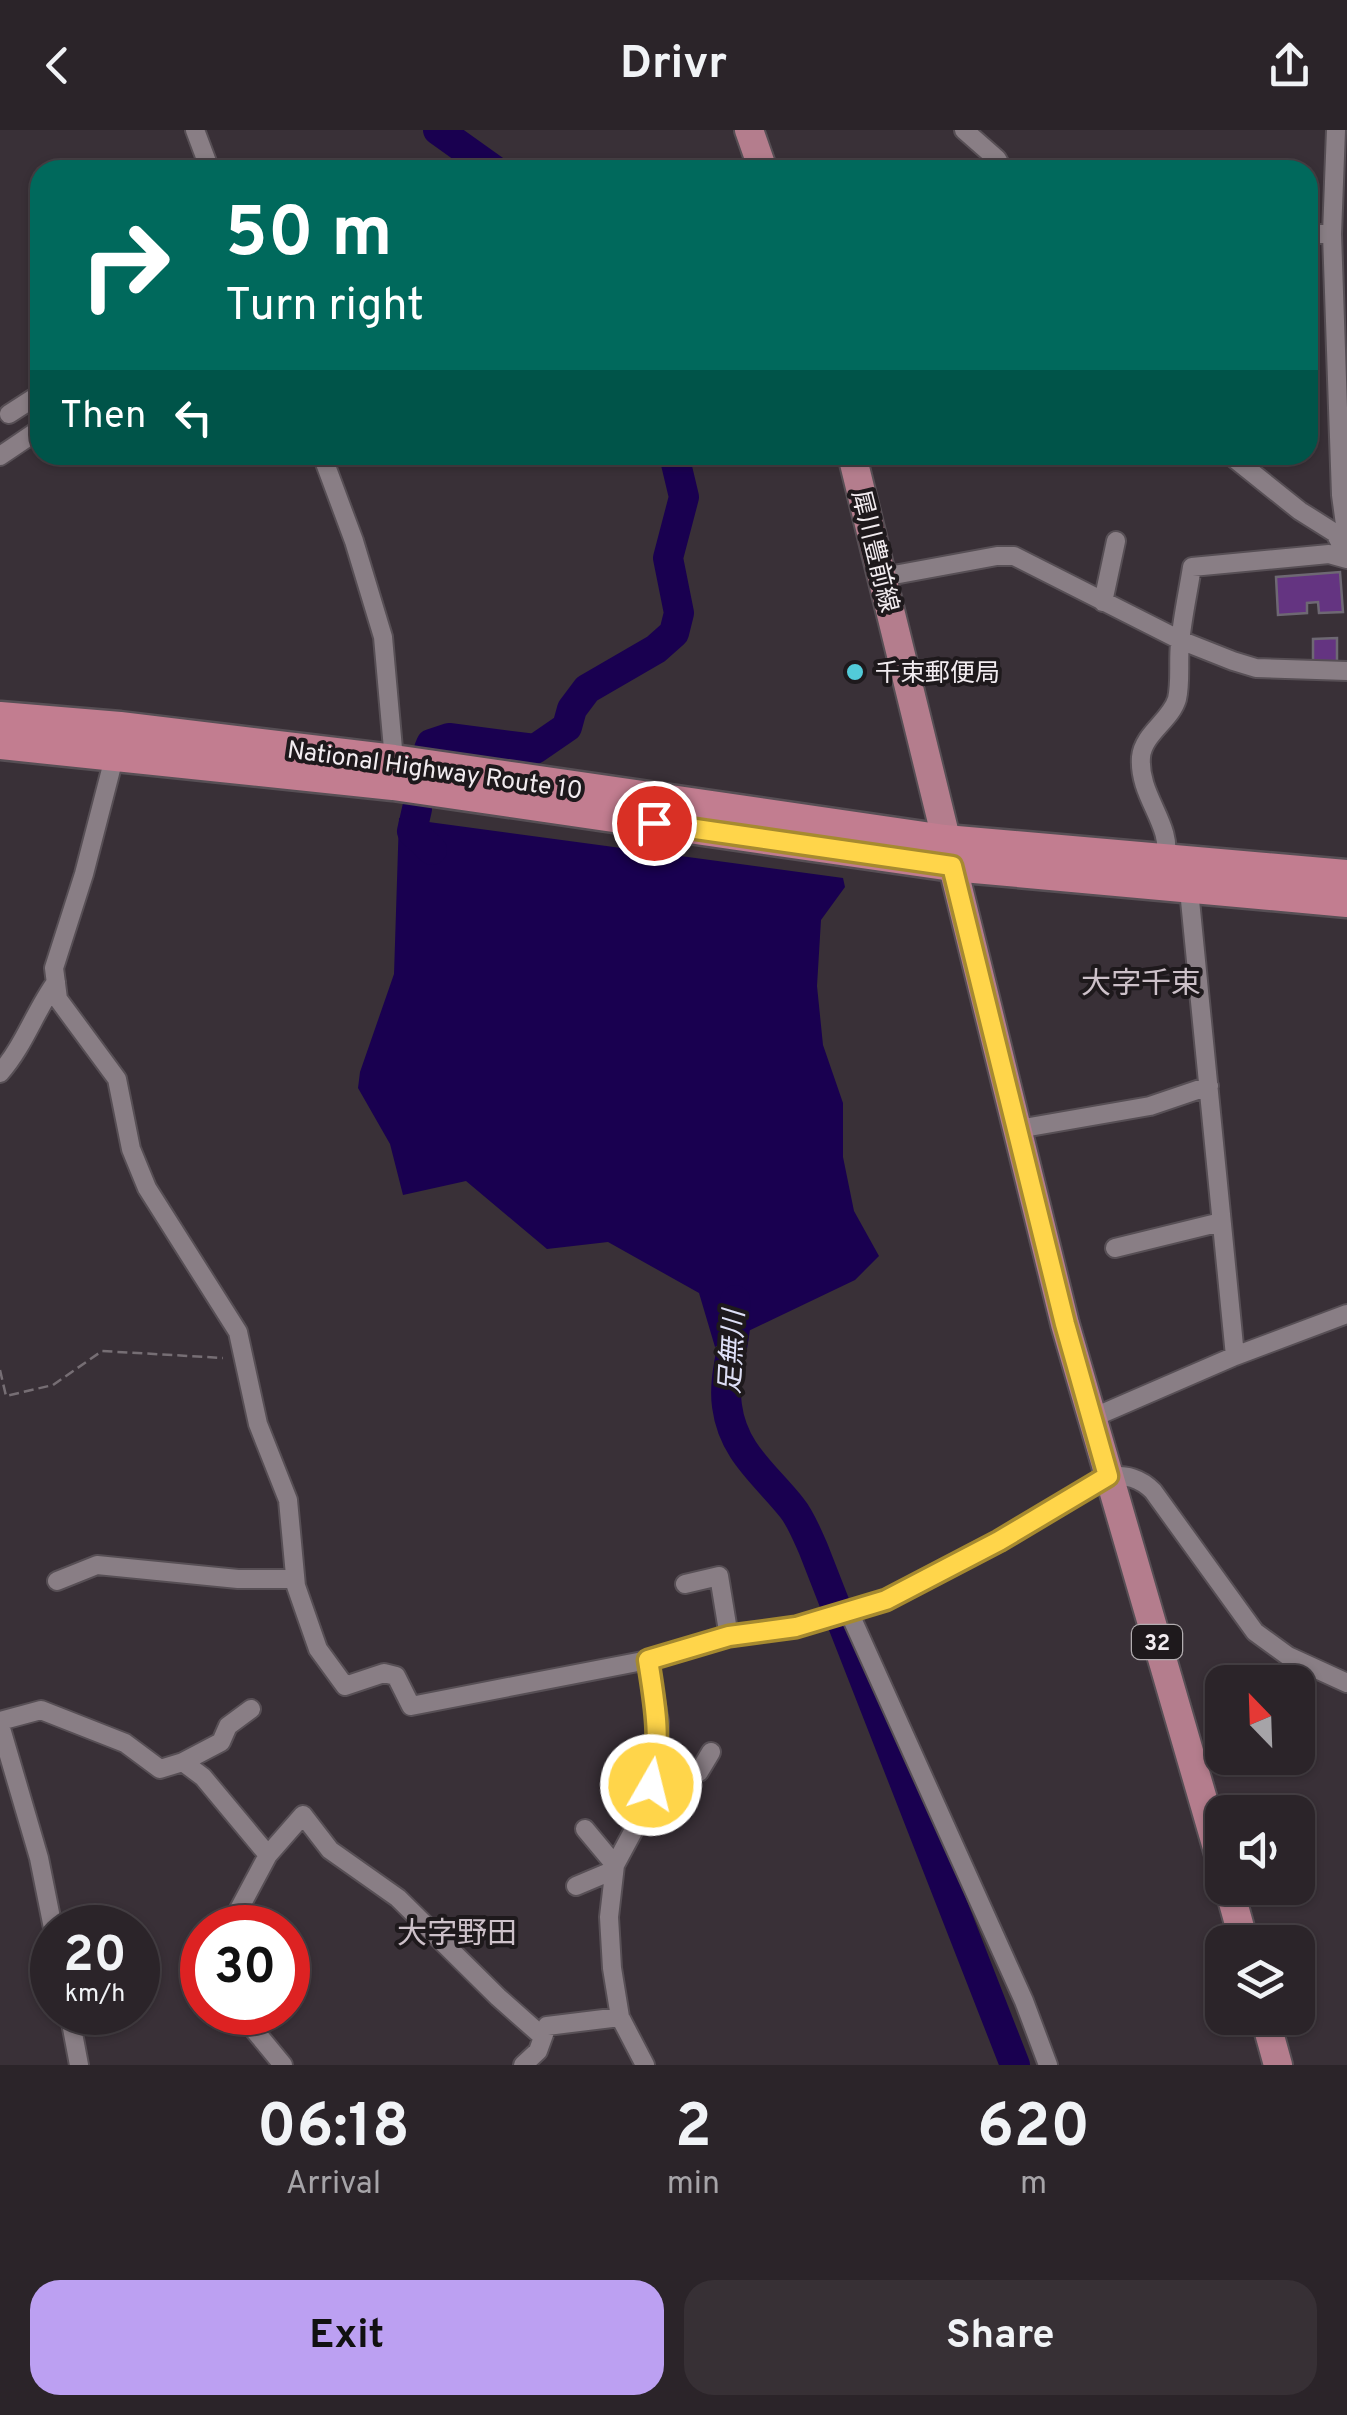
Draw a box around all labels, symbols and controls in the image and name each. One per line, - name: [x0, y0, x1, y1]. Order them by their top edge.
- text: Drivr: [620, 37, 727, 94]
- icon: back: [30, 38, 85, 93]
- icon: share: [1262, 38, 1317, 93]
- text: 50 m: [225, 192, 392, 281]
- icon: right: [60, 200, 190, 330]
- text: Turn right: [225, 279, 424, 336]
- icon: left: [166, 390, 221, 445]
- text: Then: [60, 393, 146, 442]
- street label: 犀川豊前線: [842, 487, 904, 616]
- place label: 千束郵便局: [875, 659, 1000, 691]
- marker: 千束郵便局: [844, 661, 866, 683]
- street label: National Highway Route 10: [285, 735, 584, 809]
- pin: [612, 781, 697, 866]
- icon: arrive: [627, 796, 682, 851]
- district label: 大字千束: [1081, 967, 1201, 1004]
- water label: 足無川: [714, 1306, 754, 1395]
- road number: 32: [1132, 1625, 1182, 1659]
- north arrow: [1205, 1665, 1315, 1775]
- map controls: [1205, 1665, 1315, 2035]
- position arrow: [599, 1733, 703, 1837]
- button: sound: [1205, 1795, 1315, 1905]
- speed limit sign: 30: [180, 1905, 310, 2035]
- district label: 大字野田: [397, 1917, 517, 1954]
- button: layers: [1205, 1925, 1315, 2035]
- text: 20: [63, 1926, 127, 1989]
- text: km/h: [65, 1979, 125, 2011]
- text: 06:18: [257, 2092, 410, 2168]
- text: 2: [675, 2092, 712, 2168]
- text: 620: [977, 2092, 1090, 2168]
- text: Arrival: [286, 2165, 381, 2205]
- text: min: [667, 2165, 720, 2205]
- text: m: [1020, 2165, 1047, 2205]
- button: Exit: [30, 2280, 664, 2395]
- button: Share: [684, 2280, 1317, 2395]

